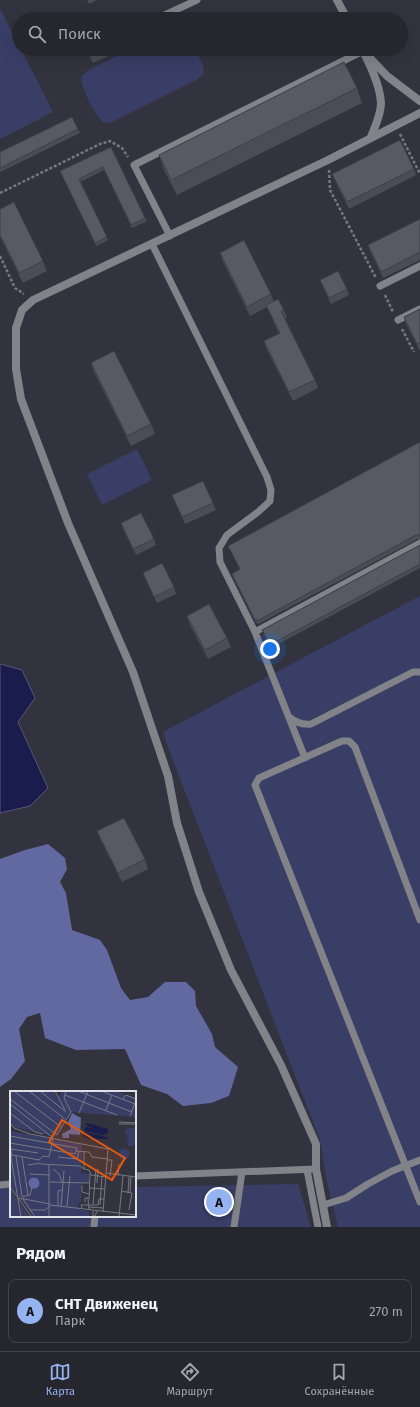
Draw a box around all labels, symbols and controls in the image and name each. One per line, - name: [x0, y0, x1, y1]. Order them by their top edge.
- search box: [12, 12, 408, 56]
- icon: search: [26, 23, 48, 45]
- text: Поиск: [58, 25, 101, 43]
- your location: [260, 639, 280, 659]
- inset map: [10, 1091, 136, 1217]
- pin: A: [206, 1187, 232, 1217]
- text: Рядом: [16, 1243, 66, 1264]
- text: СНТ Движенец: [55, 1295, 157, 1313]
- text: A: [26, 1304, 34, 1319]
- text: 270 m: [369, 1304, 403, 1319]
- text: Парк: [55, 1313, 85, 1328]
- tab: Карта: [46, 1361, 75, 1398]
- tab: Маршрут: [166, 1361, 213, 1398]
- tab: Сохранённые: [305, 1361, 374, 1398]

